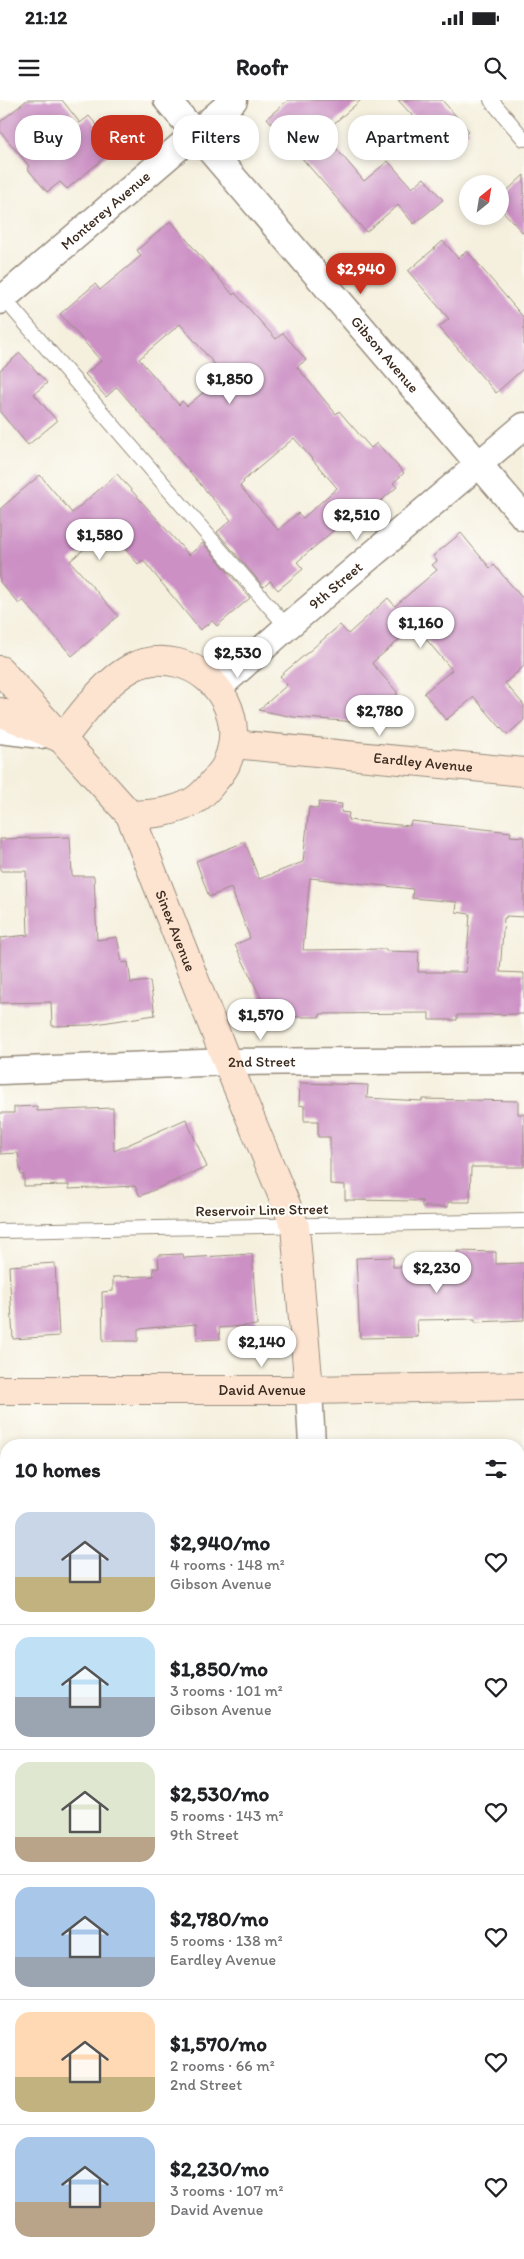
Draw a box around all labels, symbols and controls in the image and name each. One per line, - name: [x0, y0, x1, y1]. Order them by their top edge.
- text: 21:12: [25, 6, 67, 29]
- icon: menu: [15, 54, 43, 82]
- text: Roofr: [236, 54, 288, 81]
- icon: search: [481, 54, 509, 82]
- chip: Buy: [15, 115, 81, 160]
- chip: Rent: [91, 115, 163, 160]
- chip: Filters: [173, 115, 259, 160]
- chip: New: [269, 115, 338, 160]
- chip: Apartment: [348, 115, 468, 160]
- street label: Monterey Avenue: [57, 167, 154, 254]
- north arrow: [459, 175, 509, 225]
- map controls: [459, 175, 509, 225]
- pin: $2,940: [320, 252, 402, 295]
- text: $2,940: [337, 259, 385, 278]
- street label: Gibson Avenue: [347, 312, 423, 397]
- pin: $1,850: [189, 362, 271, 405]
- text: $1,850: [207, 369, 253, 388]
- pin: $2,510: [316, 498, 398, 541]
- text: $2,510: [334, 505, 380, 524]
- pin: $1,580: [59, 518, 141, 561]
- text: $1,580: [77, 525, 123, 544]
- street label: 9th Street: [305, 558, 366, 613]
- pin: $1,160: [380, 606, 462, 649]
- text: $1,160: [398, 613, 444, 632]
- pin: $2,530: [197, 636, 279, 679]
- text: $2,530: [214, 643, 262, 662]
- pin: $2,780: [339, 694, 421, 737]
- text: $2,780: [357, 701, 403, 720]
- street label: Eardley Avenue: [373, 749, 474, 776]
- street label: Sinex Avenue: [151, 887, 200, 974]
- pin: $1,570: [220, 998, 302, 1041]
- text: $1,570: [238, 1005, 284, 1024]
- street label: 2nd Street: [228, 1053, 296, 1071]
- street label: Reservoir Line Street: [195, 1200, 329, 1220]
- pin: $2,230: [396, 1252, 478, 1294]
- text: $2,230: [413, 1258, 461, 1277]
- pin: $2,140: [221, 1326, 303, 1368]
- text: $2,140: [238, 1332, 286, 1351]
- street label: David Avenue: [218, 1381, 306, 1399]
- icon: filters: [482, 1455, 510, 1483]
- text: 10 homes: [15, 1457, 101, 1482]
- text: $2,940/mo: [170, 1530, 270, 1555]
- icon: home: [55, 1532, 115, 1592]
- icon: heart: [482, 1548, 510, 1576]
- text: 4 rooms · 148 m²: [170, 1555, 285, 1574]
- text: Gibson Avenue: [170, 1574, 272, 1593]
- text: $1,850/mo: [170, 1656, 268, 1681]
- icon: home: [55, 1657, 115, 1717]
- icon: heart: [482, 1673, 510, 1701]
- text: 3 rooms · 101 m²: [170, 1681, 283, 1700]
- text: Gibson Avenue: [170, 1700, 272, 1719]
- text: $2,530/mo: [170, 1781, 269, 1806]
- icon: home: [55, 1782, 115, 1842]
- icon: heart: [482, 1798, 510, 1826]
- text: 5 rooms · 143 m²: [170, 1806, 284, 1825]
- text: 9th Street: [170, 1825, 239, 1844]
- text: $2,780/mo: [170, 1906, 269, 1931]
- icon: home: [55, 1907, 115, 1967]
- icon: heart: [482, 1923, 510, 1951]
- text: 5 rooms · 138 m²: [170, 1931, 283, 1950]
- text: Eardley Avenue: [170, 1950, 276, 1969]
- text: $1,570/mo: [170, 2031, 267, 2056]
- icon: home: [55, 2032, 115, 2092]
- icon: heart: [482, 2048, 510, 2076]
- text: 2 rooms · 66 m²: [170, 2056, 275, 2075]
- text: 2nd Street: [170, 2075, 242, 2094]
- text: $2,230/mo: [170, 2156, 269, 2181]
- icon: home: [55, 2157, 115, 2217]
- icon: heart: [482, 2173, 510, 2201]
- text: 3 rooms · 107 m²: [170, 2181, 283, 2200]
- text: David Avenue: [170, 2200, 263, 2219]

